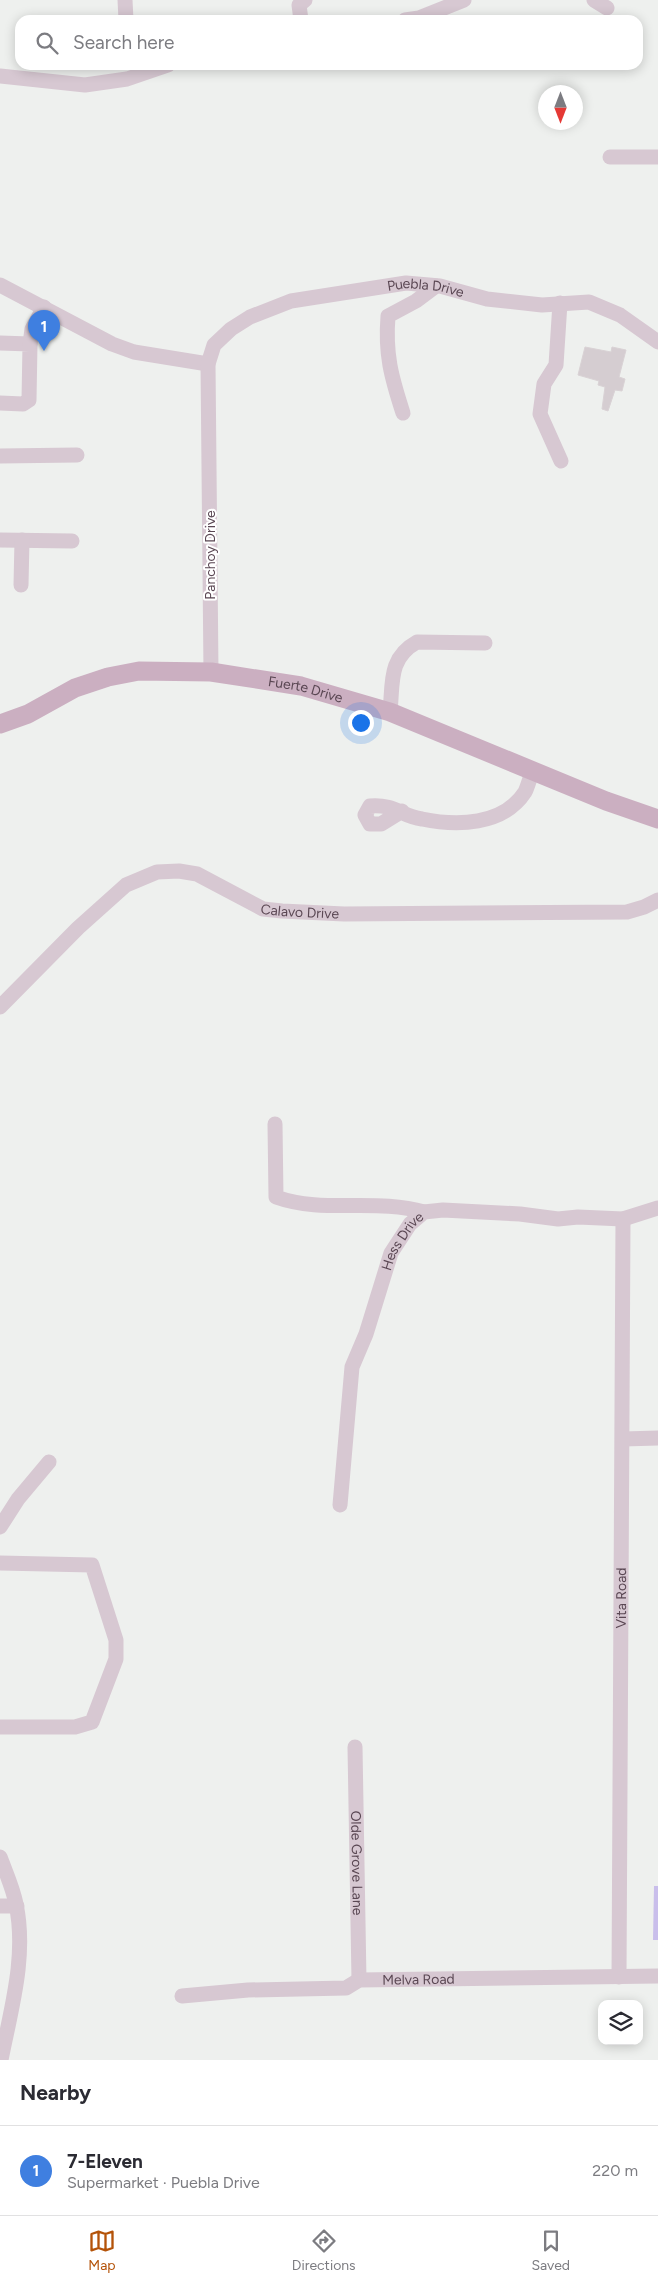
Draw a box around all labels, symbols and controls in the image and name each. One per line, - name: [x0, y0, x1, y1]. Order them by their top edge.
- search box: [15, 15, 643, 70]
- icon: search: [33, 29, 61, 57]
- text: Search here: [73, 31, 175, 54]
- north arrow: [538, 85, 583, 130]
- street label: Puebla Drive: [386, 274, 466, 301]
- pin: 1: [28, 310, 60, 351]
- street label: Panchoy Drive: [202, 510, 219, 600]
- street label: Fuerte Drive: [267, 673, 345, 706]
- your location: [348, 710, 374, 736]
- street label: Calavo Drive: [260, 900, 340, 922]
- street label: Hess Drive: [378, 1208, 427, 1272]
- street label: Vita Road: [612, 1567, 630, 1629]
- street label: Olde Grove Lane: [348, 1810, 366, 1916]
- street label: Melva Road: [382, 1970, 455, 1988]
- map controls: [598, 2000, 643, 2045]
- button: layers: [598, 2000, 643, 2045]
- text: Nearby: [20, 2080, 91, 2105]
- text: 7-Eleven: [67, 2150, 143, 2173]
- text: 1: [33, 2161, 39, 2180]
- text: 220 m: [592, 2161, 638, 2180]
- text: Supermarket · Puebla Drive: [67, 2173, 260, 2192]
- tab: Map: [88, 2227, 116, 2274]
- tab: Directions: [292, 2227, 356, 2274]
- tab: Saved: [531, 2227, 570, 2274]

